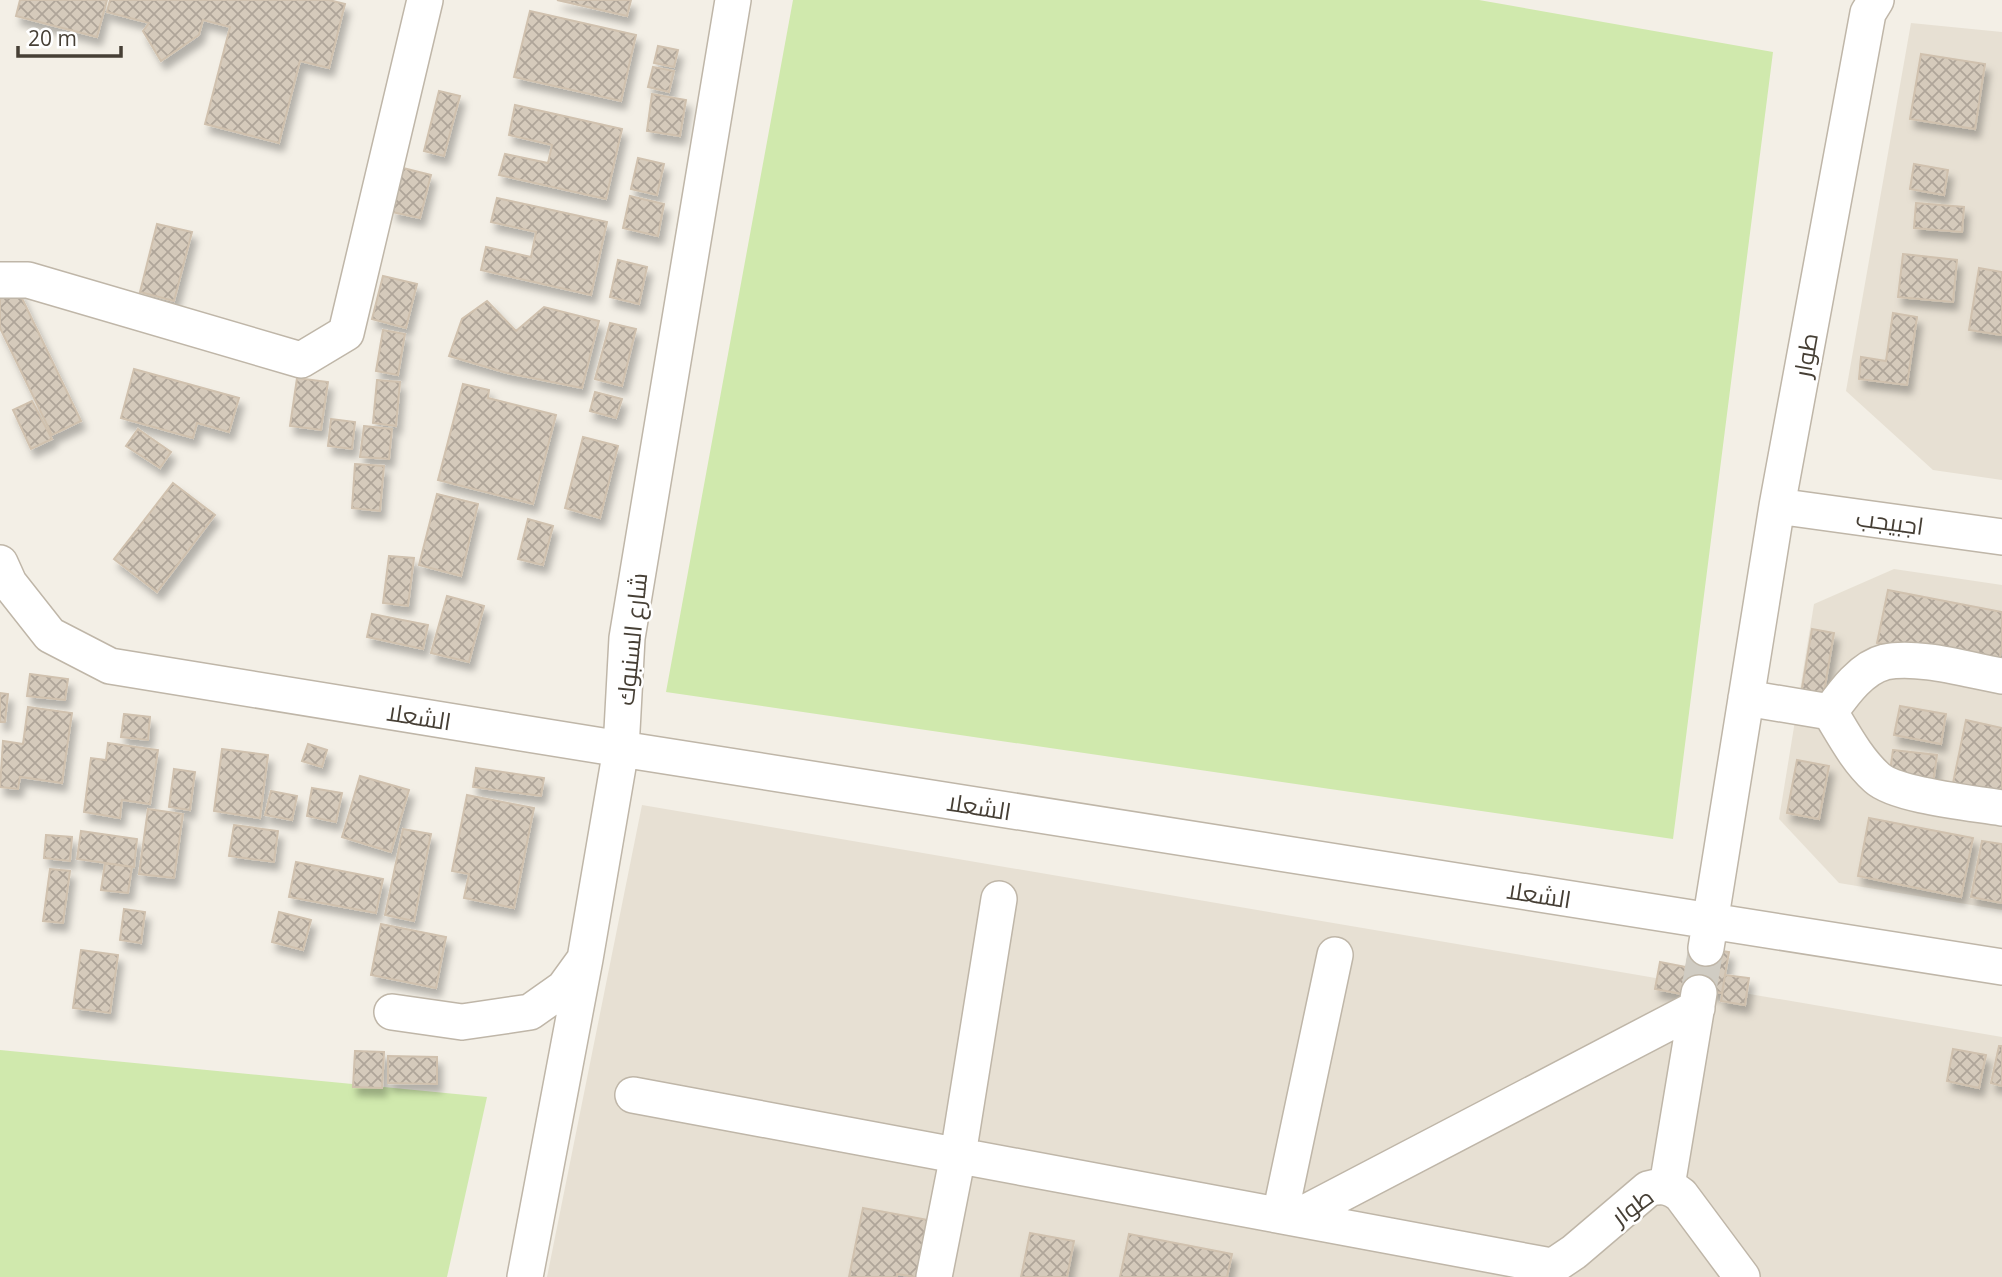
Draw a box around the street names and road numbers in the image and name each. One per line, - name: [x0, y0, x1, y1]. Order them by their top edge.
- street label: طوار: [1785, 330, 1825, 382]
- street label: اجبيجب: [1854, 500, 1926, 542]
- street label: شارع السنبوك: [608, 571, 655, 707]
- street label: الشعلا: [384, 695, 454, 737]
- street label: الشعلا: [944, 785, 1014, 827]
- street label: الشعلا: [1504, 873, 1574, 915]
- street label: طوار: [1603, 1180, 1660, 1234]

